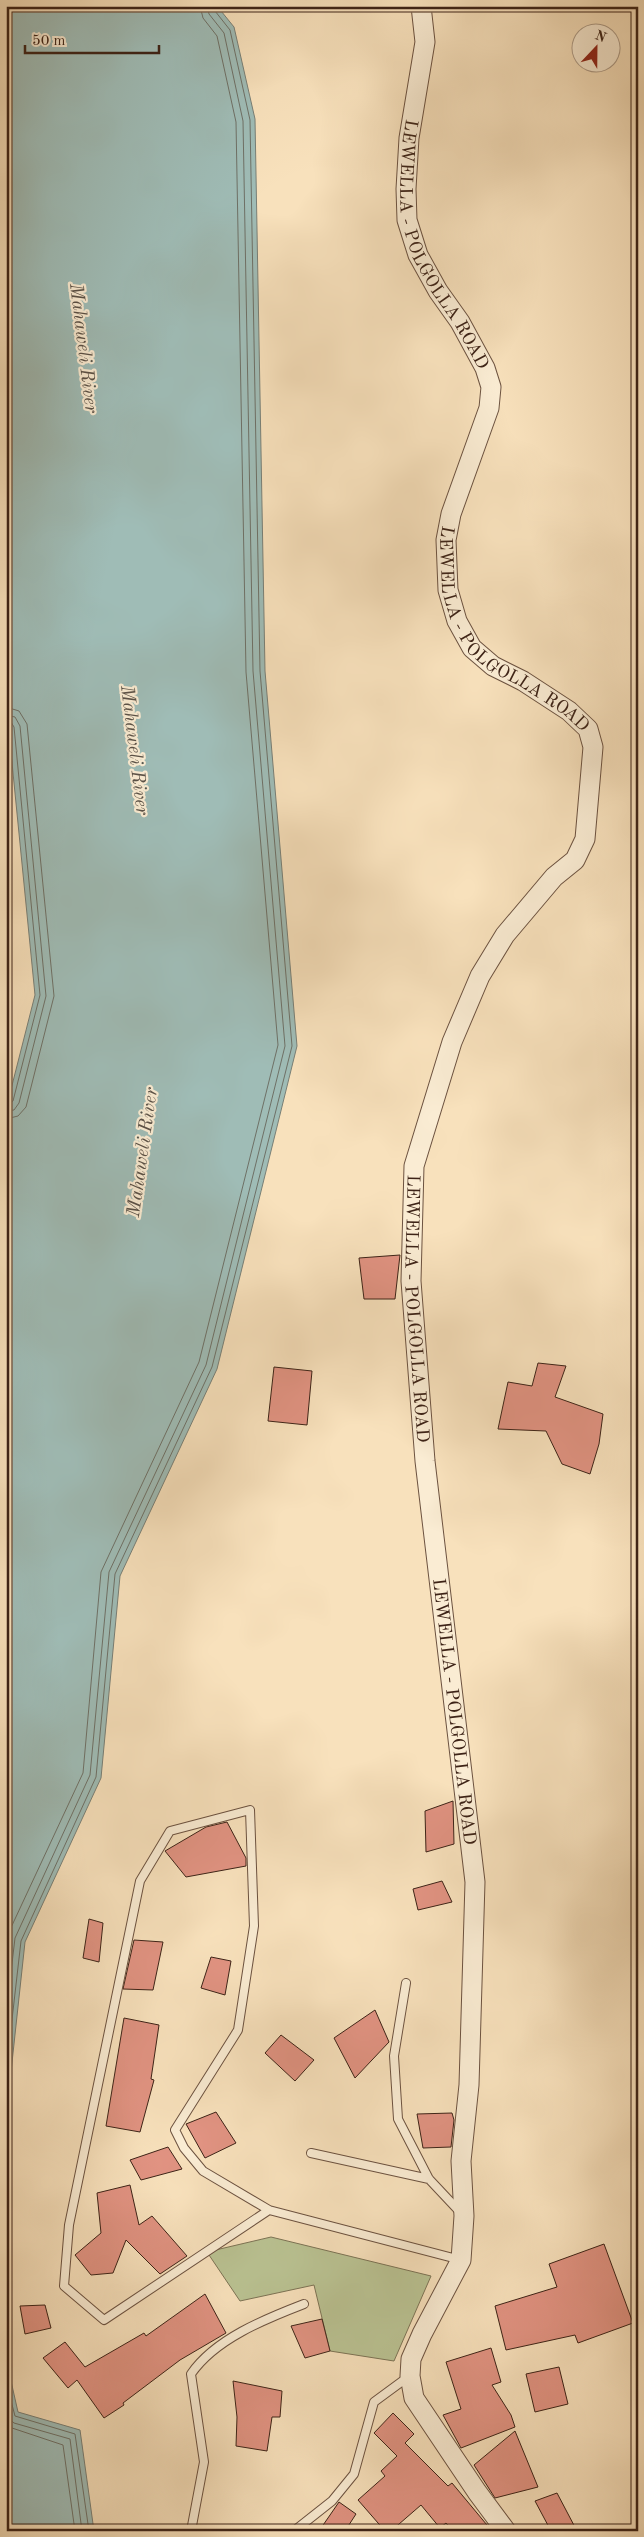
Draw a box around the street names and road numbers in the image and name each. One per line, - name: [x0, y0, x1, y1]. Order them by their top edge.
- street label: LEWELLA - POLGOLLA ROAD: [396, 118, 492, 372]
- street label: LEWELLA - POLGOLLA ROAD: [436, 524, 593, 735]
- street label: LEWELLA - POLGOLLA ROAD: [401, 1174, 432, 1443]
- street label: LEWELLA - POLGOLLA ROAD: [429, 1577, 479, 1846]

